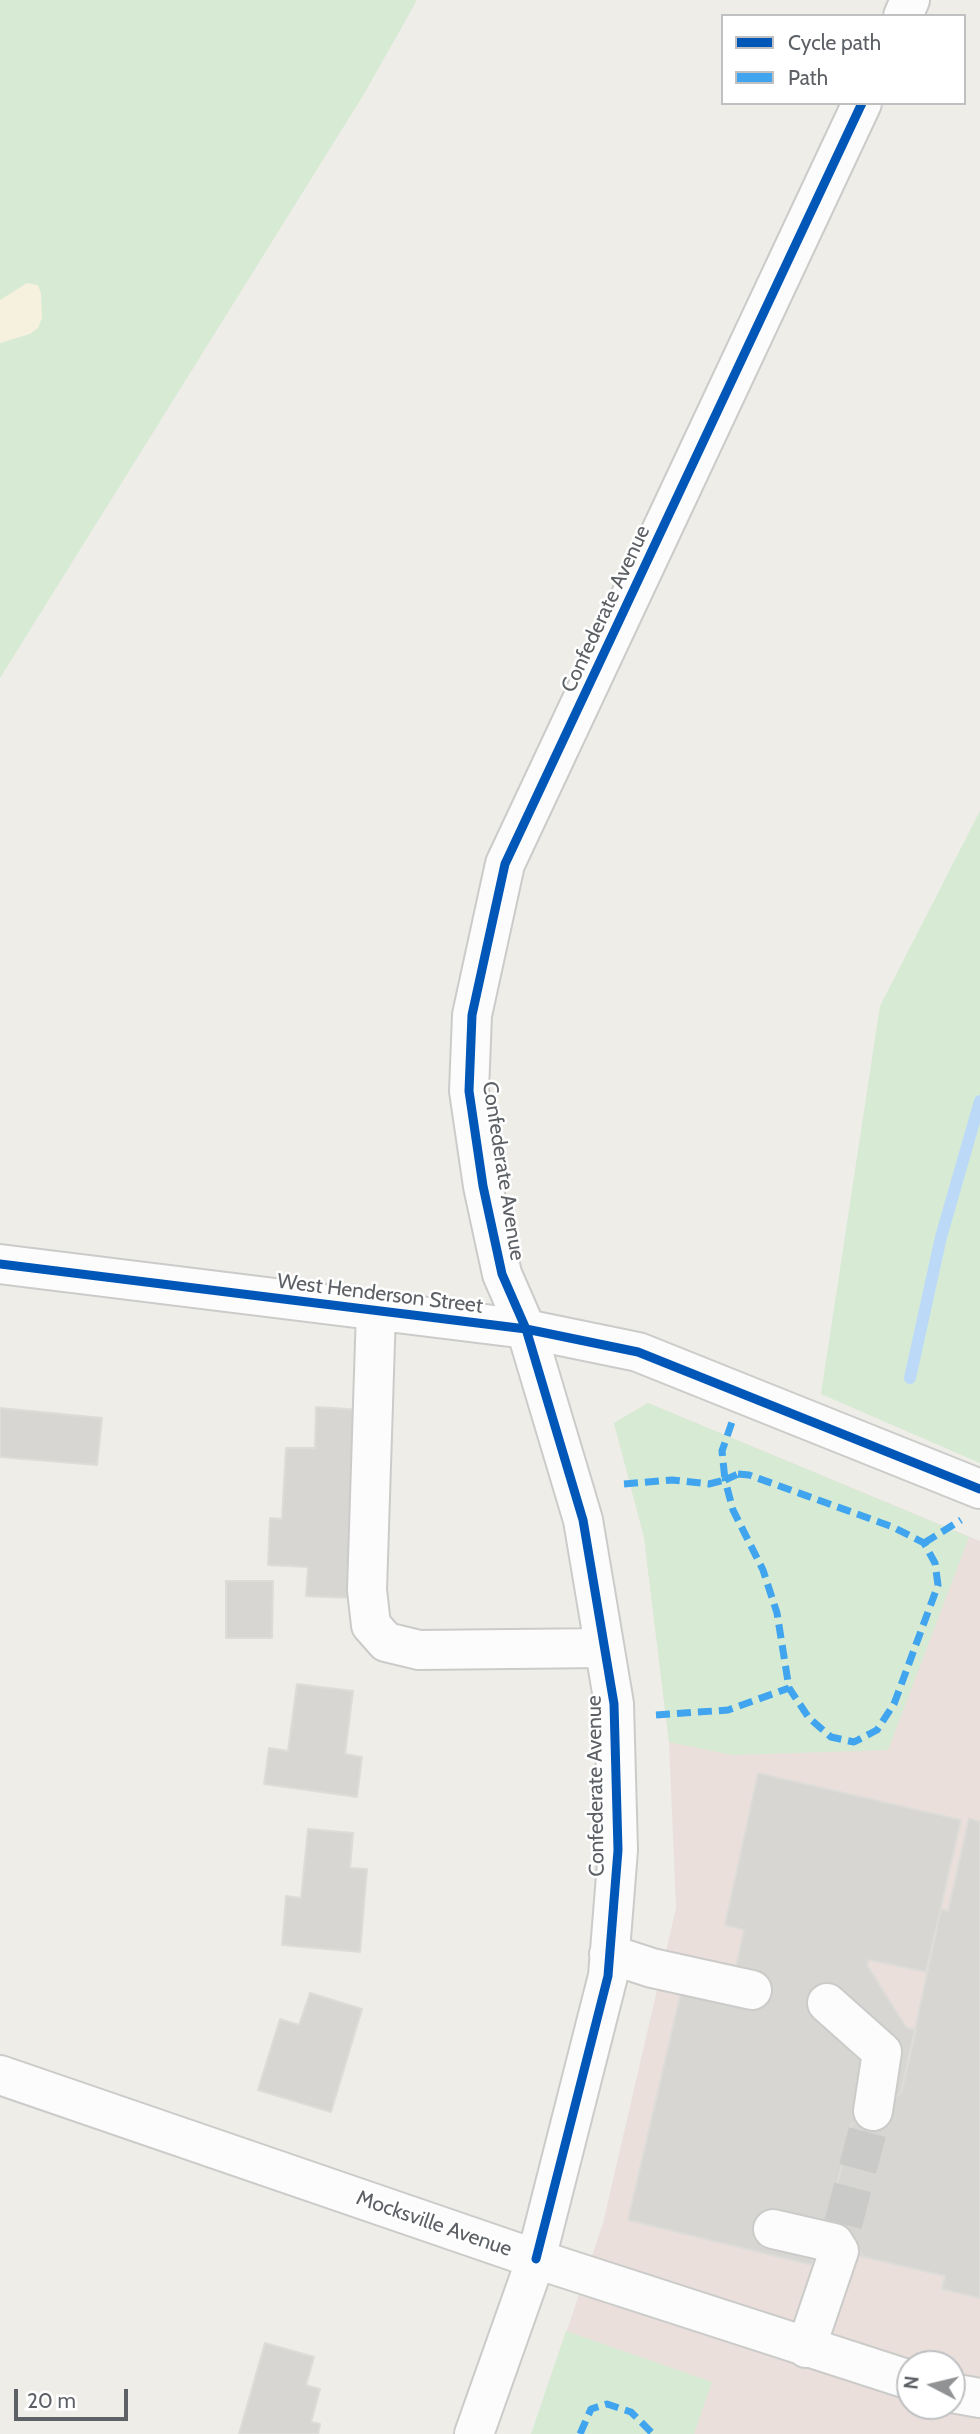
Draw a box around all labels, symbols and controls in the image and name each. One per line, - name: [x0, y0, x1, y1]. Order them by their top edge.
- legend: [721, 14, 966, 105]
- text: Cycle path: [788, 30, 881, 55]
- text: Path: [788, 65, 828, 90]
- street label: Confederate Avenue: [556, 522, 656, 696]
- street label: Confederate Avenue: [476, 1080, 530, 1262]
- street label: West Henderson Street: [276, 1269, 484, 1319]
- street label: Confederate Avenue: [582, 1695, 610, 1877]
- street label: Mocksville Avenue: [353, 2186, 515, 2262]
- north arrow: [896, 2350, 966, 2420]
- scale bar: [18, 2374, 131, 2418]
- text: N: [899, 2375, 924, 2391]
- text: 20 m: [27, 2388, 76, 2413]

